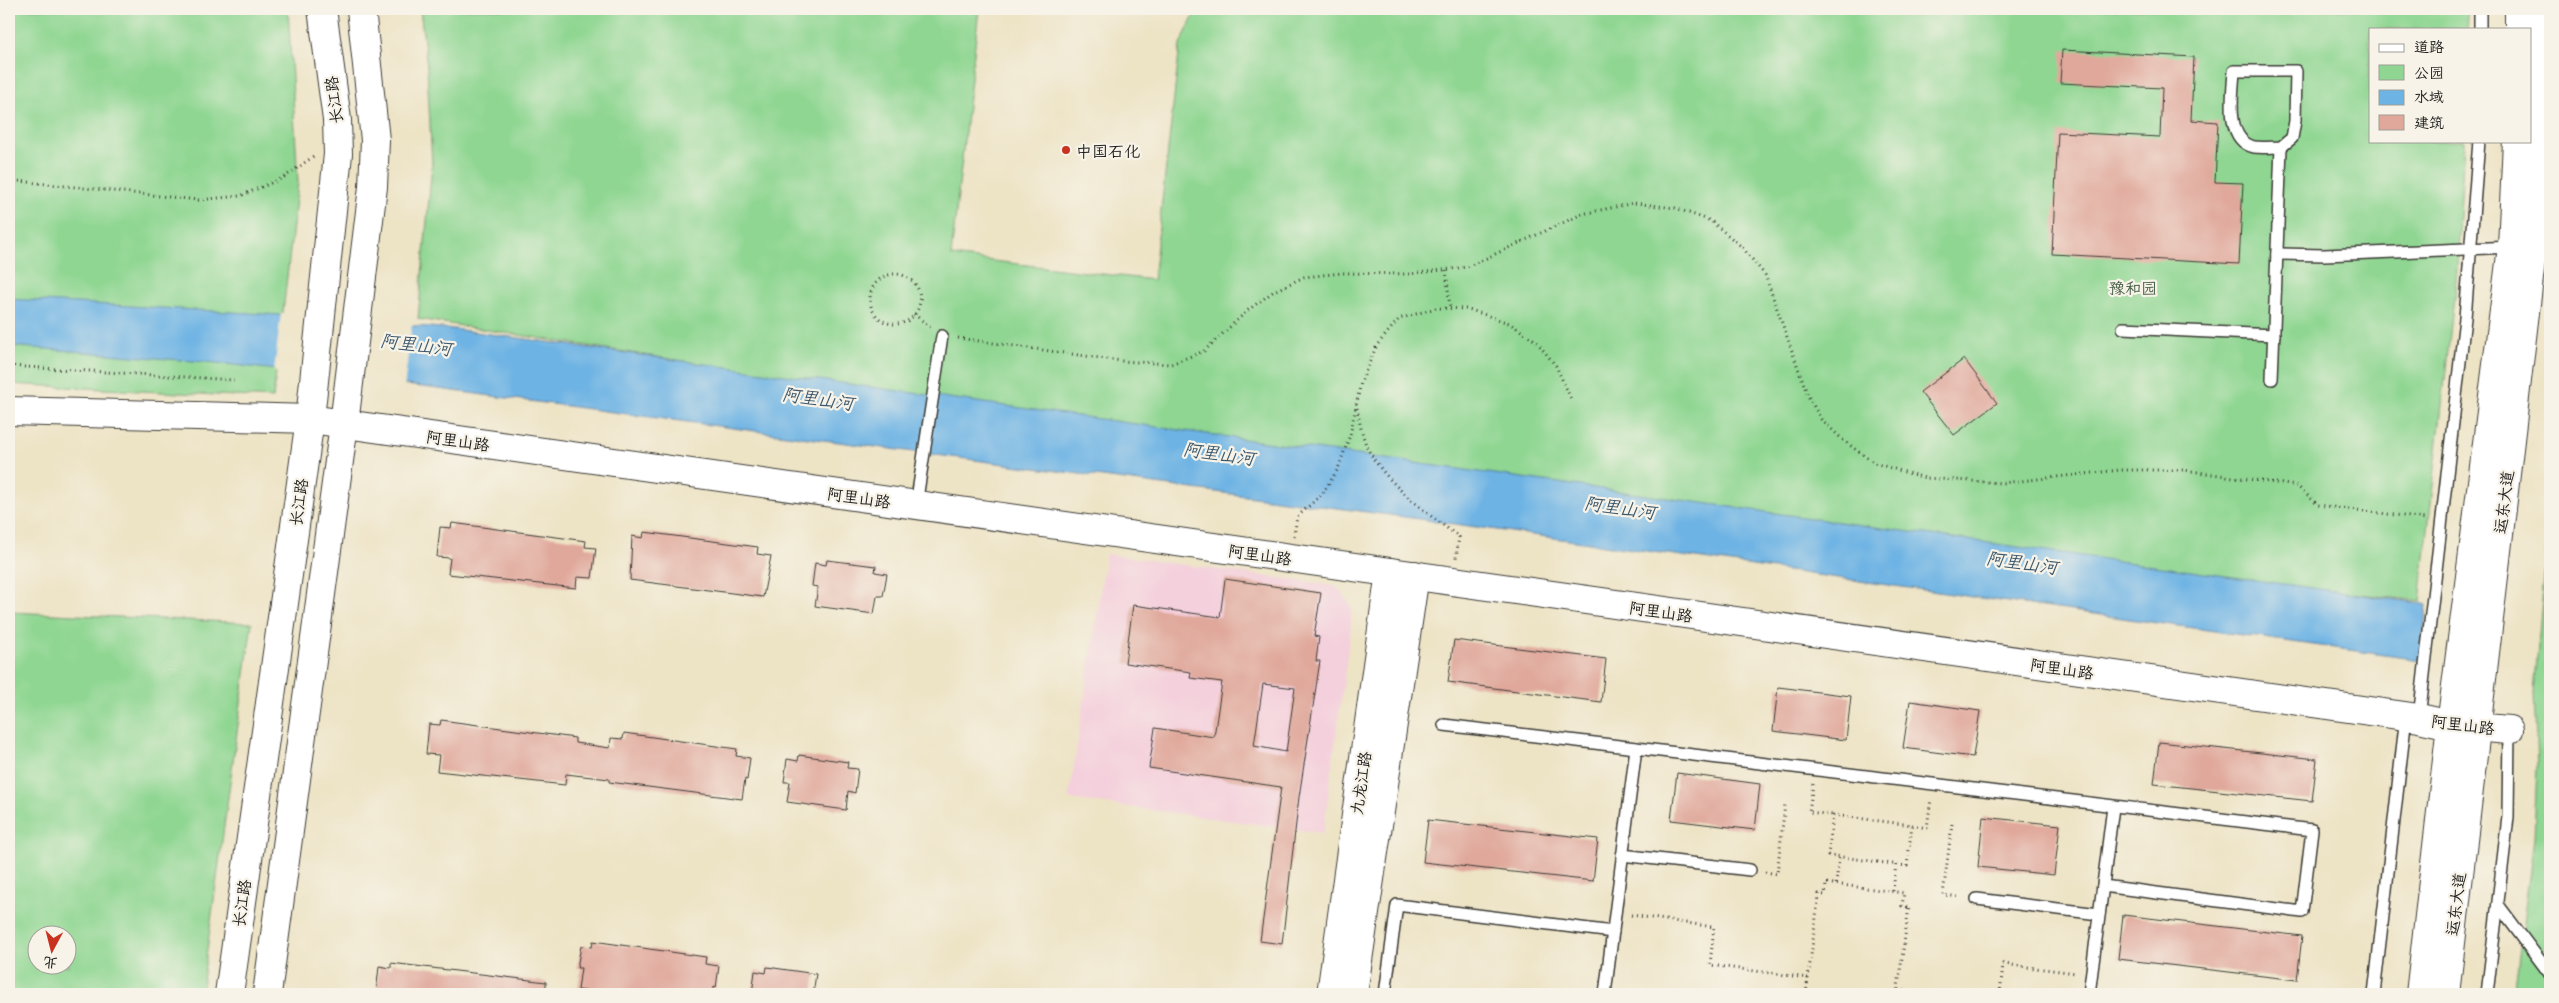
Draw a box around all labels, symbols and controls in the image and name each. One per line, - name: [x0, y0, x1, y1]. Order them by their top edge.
- legend: [2369, 28, 2532, 142]
- text: 道路: [2414, 36, 2444, 56]
- text: 公园: [2414, 62, 2444, 82]
- street label: 长江路: [320, 75, 346, 125]
- text: 水域: [2414, 86, 2444, 106]
- text: 建筑: [2414, 112, 2444, 132]
- place label: 中国石化: [1076, 140, 1140, 161]
- marker: 中国石化: [1060, 144, 1072, 156]
- park label: 豫和园: [2109, 277, 2157, 298]
- water label: 阿里山河: [379, 328, 456, 361]
- water label: 阿里山河: [781, 381, 858, 415]
- street label: 阿里山路: [425, 425, 491, 455]
- water label: 阿里山河: [1182, 436, 1259, 470]
- street label: 运东大道: [2489, 469, 2517, 535]
- street label: 长江路: [284, 477, 312, 527]
- street label: 阿里山路: [826, 482, 892, 512]
- water label: 阿里山河: [1583, 490, 1660, 524]
- street label: 阿里山路: [1227, 539, 1293, 569]
- water label: 阿里山河: [1985, 545, 2062, 579]
- street label: 阿里山路: [1628, 596, 1694, 626]
- street label: 阿里山路: [2029, 653, 2095, 683]
- street label: 阿里山路: [2430, 710, 2496, 738]
- street label: 九龙江路: [1345, 750, 1375, 816]
- street label: 运东大道: [2441, 871, 2469, 937]
- street label: 长江路: [227, 878, 255, 928]
- north arrow: [28, 926, 78, 976]
- text: 北: [42, 953, 58, 974]

